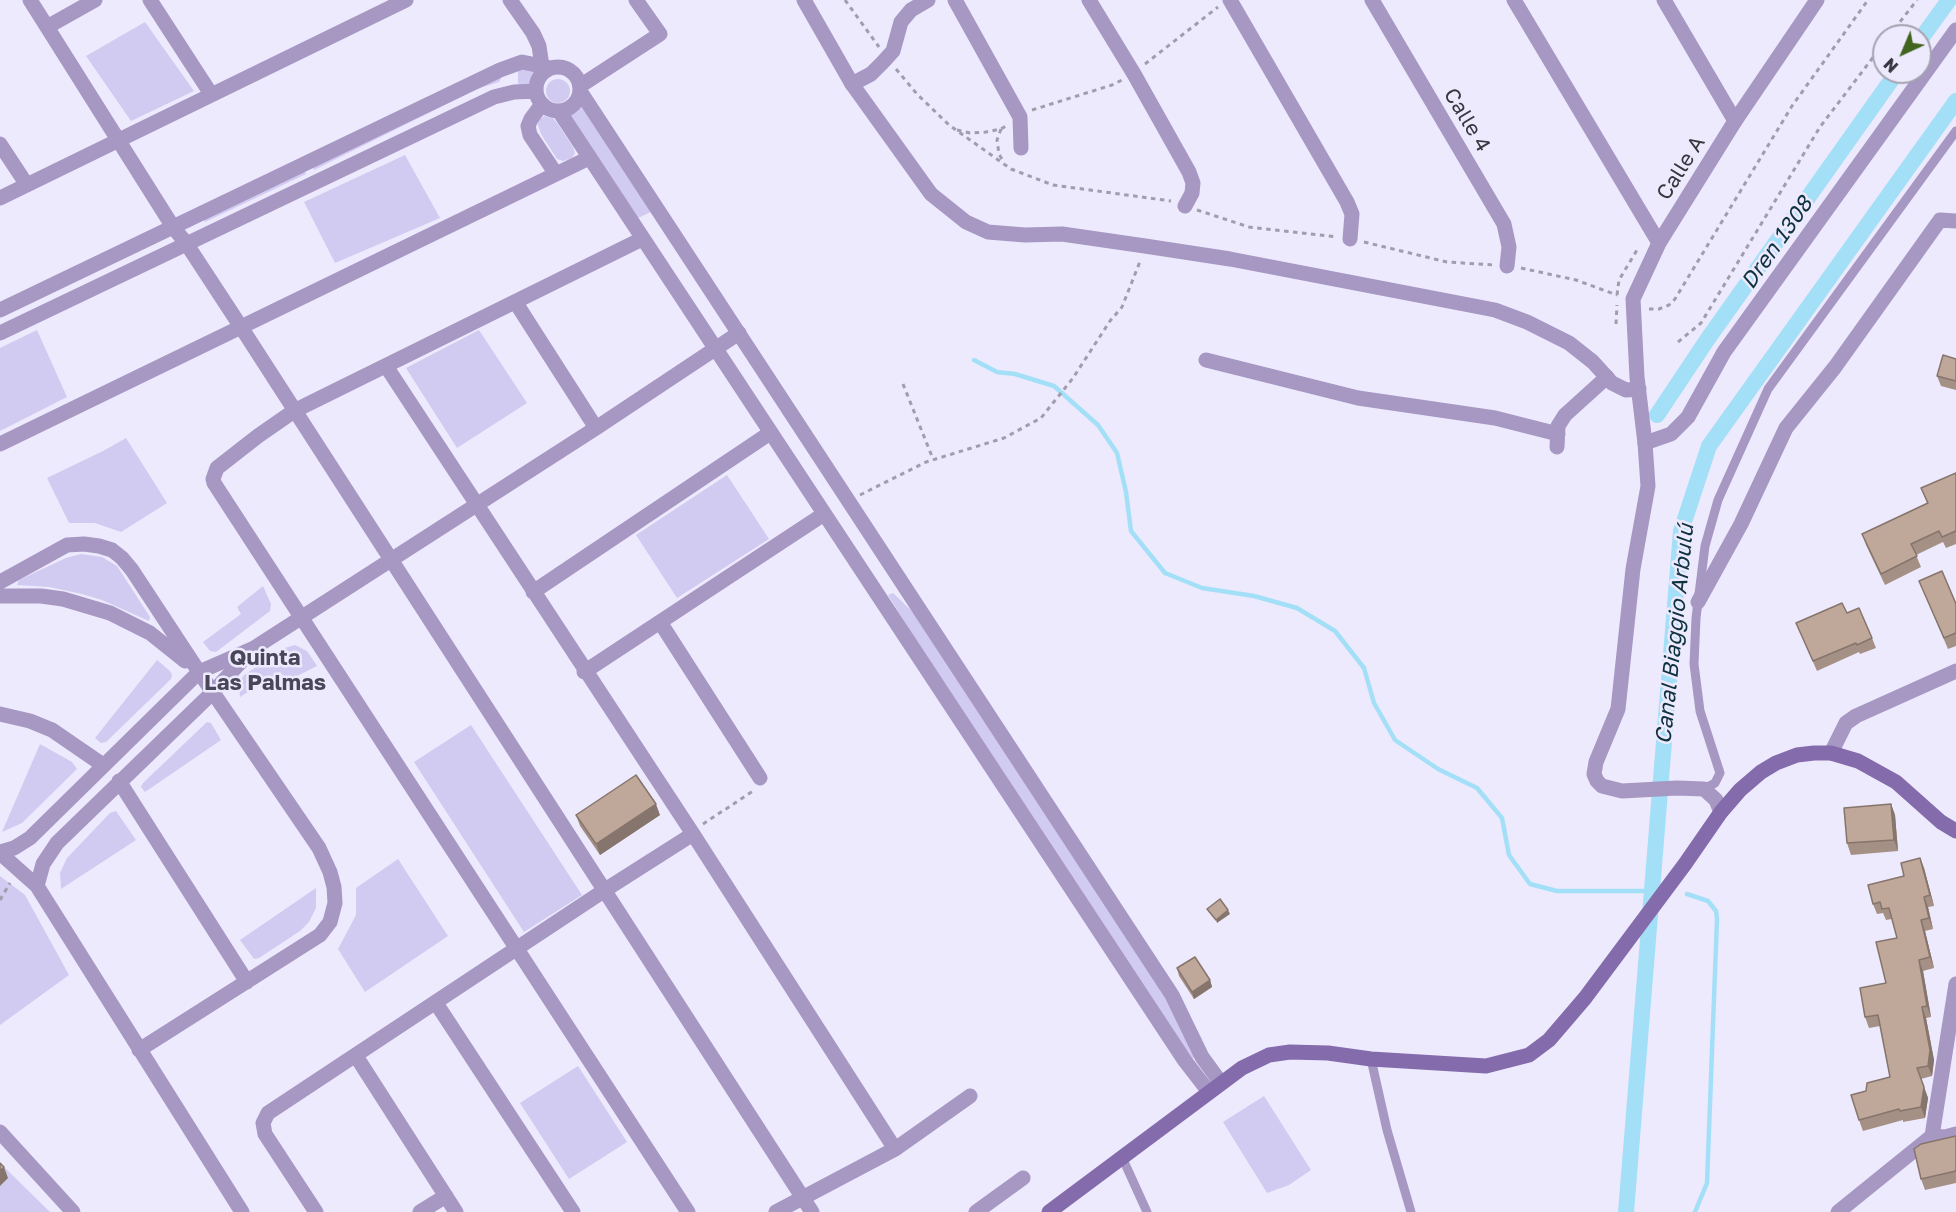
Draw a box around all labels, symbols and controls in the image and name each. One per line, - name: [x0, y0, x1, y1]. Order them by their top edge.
- north arrow: [1872, 24, 1932, 84]
- text: N: [1880, 54, 1902, 77]
- street label: Calle 4: [1438, 84, 1496, 156]
- street label: Calle A: [1652, 131, 1710, 205]
- water label: Dren 1308: [1736, 192, 1818, 294]
- water label: Canal Biaggio Arbulú: [1650, 523, 1700, 745]
- district label: Quinta Las Palmas: [204, 645, 326, 696]

